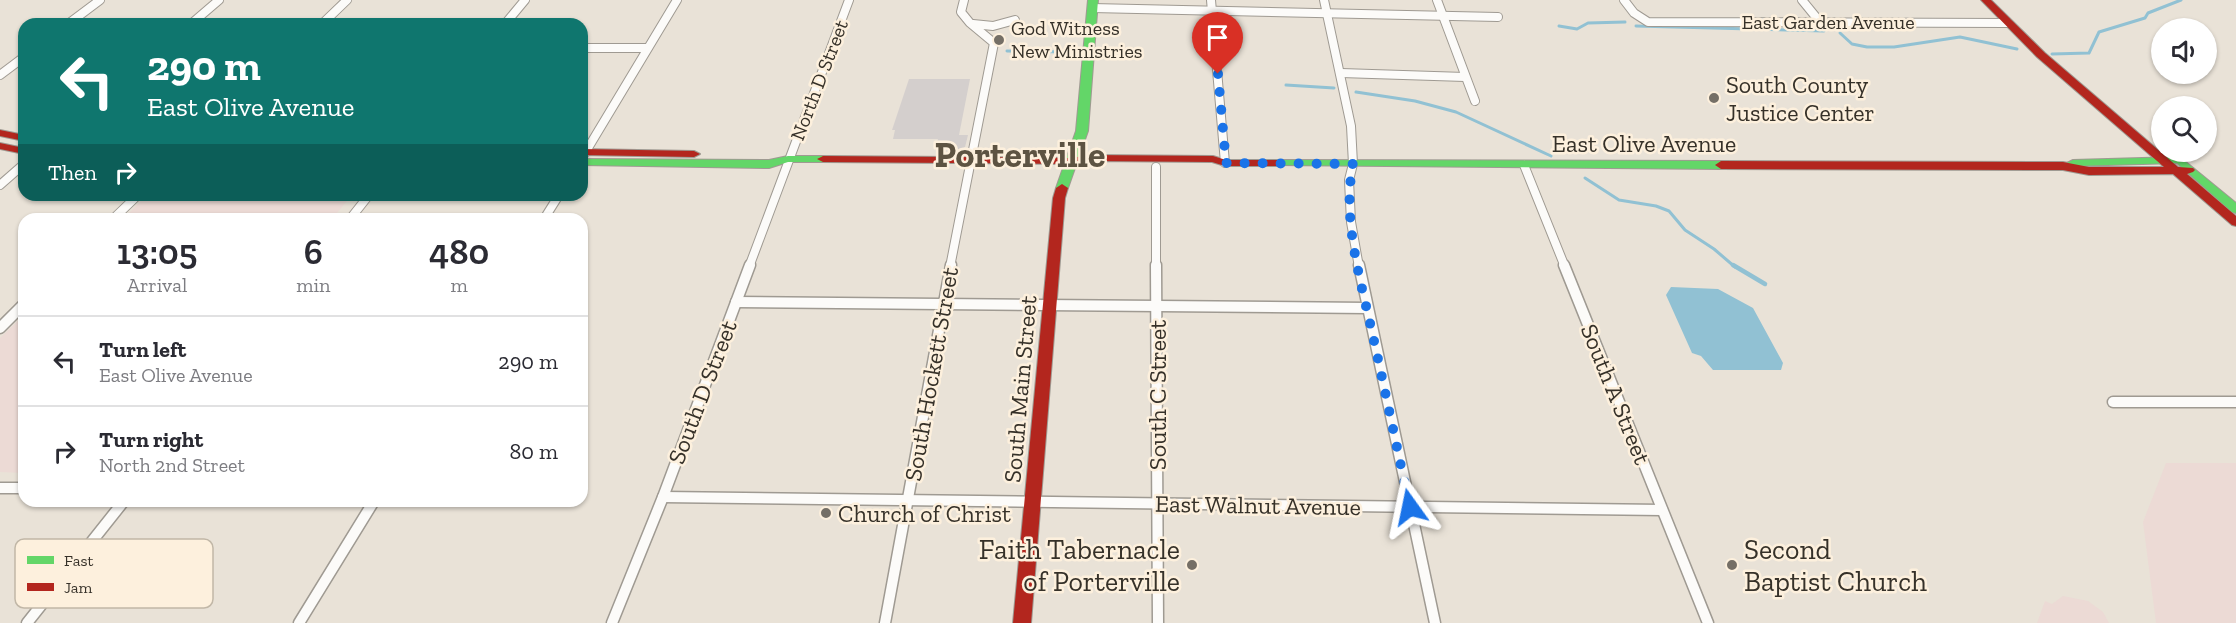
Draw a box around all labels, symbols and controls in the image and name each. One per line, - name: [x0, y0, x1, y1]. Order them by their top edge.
- street label: East Garden Avenue: [1741, 10, 1915, 34]
- pin: [1192, 12, 1243, 74]
- street label: North D Street: [785, 16, 853, 144]
- place label: God Witness New Ministries: [1011, 16, 1143, 63]
- map controls: [2151, 18, 2217, 162]
- button: sound: [2151, 18, 2217, 84]
- icon: arrive: [1201, 21, 1234, 54]
- marker: God Witness New Ministries: [992, 33, 1006, 47]
- text: 290 m: [147, 40, 261, 91]
- icon: left: [48, 42, 126, 120]
- place label: South County Justice Center: [1726, 70, 1875, 127]
- text: East Olive Avenue: [147, 91, 354, 123]
- marker: South County Justice Center: [1707, 91, 1721, 105]
- button: search: [2151, 96, 2217, 162]
- street label: East Olive Avenue: [1552, 129, 1736, 158]
- district label: Porterville: [935, 133, 1105, 176]
- icon: right: [109, 156, 142, 189]
- text: Then: [48, 159, 97, 186]
- text: 13:05: [117, 230, 198, 273]
- text: 6: [304, 230, 323, 273]
- text: 480: [429, 230, 489, 273]
- street label: South Hockett Street: [898, 265, 964, 483]
- text: Arrival: [127, 273, 187, 297]
- text: min: [296, 273, 330, 297]
- text: m: [451, 273, 468, 297]
- street label: South Main Street: [997, 294, 1043, 484]
- street label: South D Street: [661, 316, 743, 468]
- street label: South C Street: [1143, 320, 1172, 470]
- street label: South A Street: [1575, 320, 1657, 469]
- text: Turn left: [99, 336, 186, 363]
- icon: left: [48, 345, 81, 378]
- text: 290 m: [498, 348, 558, 375]
- text: East Olive Avenue: [99, 363, 253, 387]
- text: Turn right: [99, 426, 203, 453]
- icon: right: [48, 435, 81, 468]
- text: 80 m: [510, 438, 558, 465]
- text: North 2nd Street: [99, 453, 245, 477]
- position arrow: [1378, 475, 1442, 539]
- street label: East Walnut Avenue: [1155, 489, 1361, 521]
- place label: Church of Christ: [838, 499, 1011, 528]
- marker: Church of Christ: [819, 506, 833, 520]
- place label: Faith Tabernacle of Porterville: [979, 533, 1180, 598]
- place label: Second Baptist Church: [1744, 533, 1927, 598]
- legend: [15, 539, 213, 608]
- text: Fast: [64, 551, 93, 570]
- marker: Faith Tabernacle of Porterville: [1185, 558, 1199, 572]
- marker: Second Baptist Church: [1725, 558, 1739, 572]
- text: Jam: [64, 578, 93, 597]

